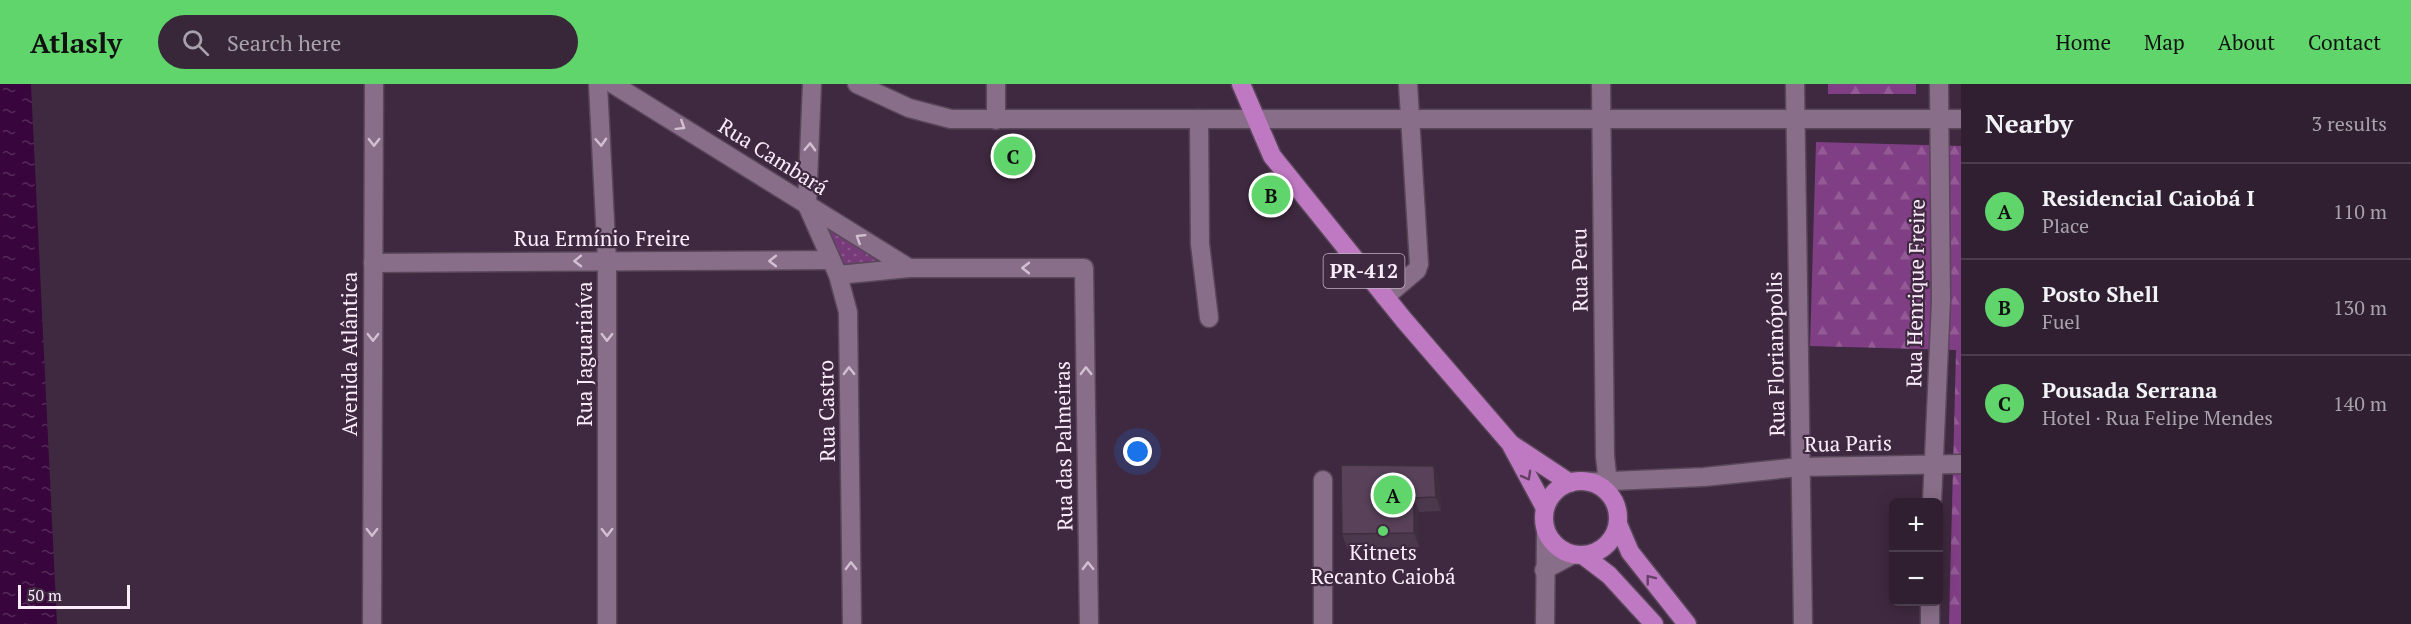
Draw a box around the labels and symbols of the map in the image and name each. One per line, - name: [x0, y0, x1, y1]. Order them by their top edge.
- street label: Rua Cambará: [713, 111, 834, 201]
- one-way arrow: [674, 119, 685, 130]
- pin: C: [994, 134, 1032, 178]
- one-way arrow: [367, 138, 380, 147]
- one-way arrow: [595, 138, 608, 147]
- one-way arrow: [803, 142, 816, 151]
- pin: B: [1252, 172, 1290, 218]
- street label: Rua Henrique Freire: [1899, 199, 1931, 387]
- street label: Rua Ermínio Freire: [514, 224, 690, 252]
- street label: Rua Peru: [1564, 228, 1594, 312]
- one-way arrow: [855, 234, 866, 245]
- one-way arrow: [768, 254, 777, 267]
- road number: PR-412: [1324, 254, 1404, 288]
- one-way arrow: [573, 255, 582, 267]
- one-way arrow: [1021, 262, 1030, 274]
- street label: Avenida Atlântica: [335, 271, 363, 436]
- street label: Rua Florianópolis: [1760, 271, 1790, 437]
- street label: Rua Jaguariaíva: [570, 281, 598, 427]
- one-way arrow: [367, 333, 379, 342]
- one-way arrow: [601, 333, 613, 342]
- street label: Rua Castro: [811, 360, 841, 462]
- street label: Rua das Palmeiras: [1048, 361, 1078, 531]
- one-way arrow: [843, 366, 855, 375]
- one-way arrow: [1079, 366, 1092, 375]
- street label: Rua Paris: [1804, 428, 1892, 458]
- your location: [1123, 437, 1152, 466]
- one-way arrow: [1520, 470, 1531, 480]
- pin: A: [1374, 472, 1412, 518]
- marker: Kitnets Recanto Caiobá: [1376, 524, 1390, 538]
- one-way arrow: [366, 528, 378, 537]
- one-way arrow: [601, 528, 613, 537]
- place label: Kitnets Recanto Caiobá: [1310, 538, 1456, 590]
- one-way arrow: [845, 561, 857, 570]
- one-way arrow: [1082, 561, 1094, 570]
- one-way arrow: [1646, 574, 1657, 585]
- scale bar: [18, 582, 130, 610]

